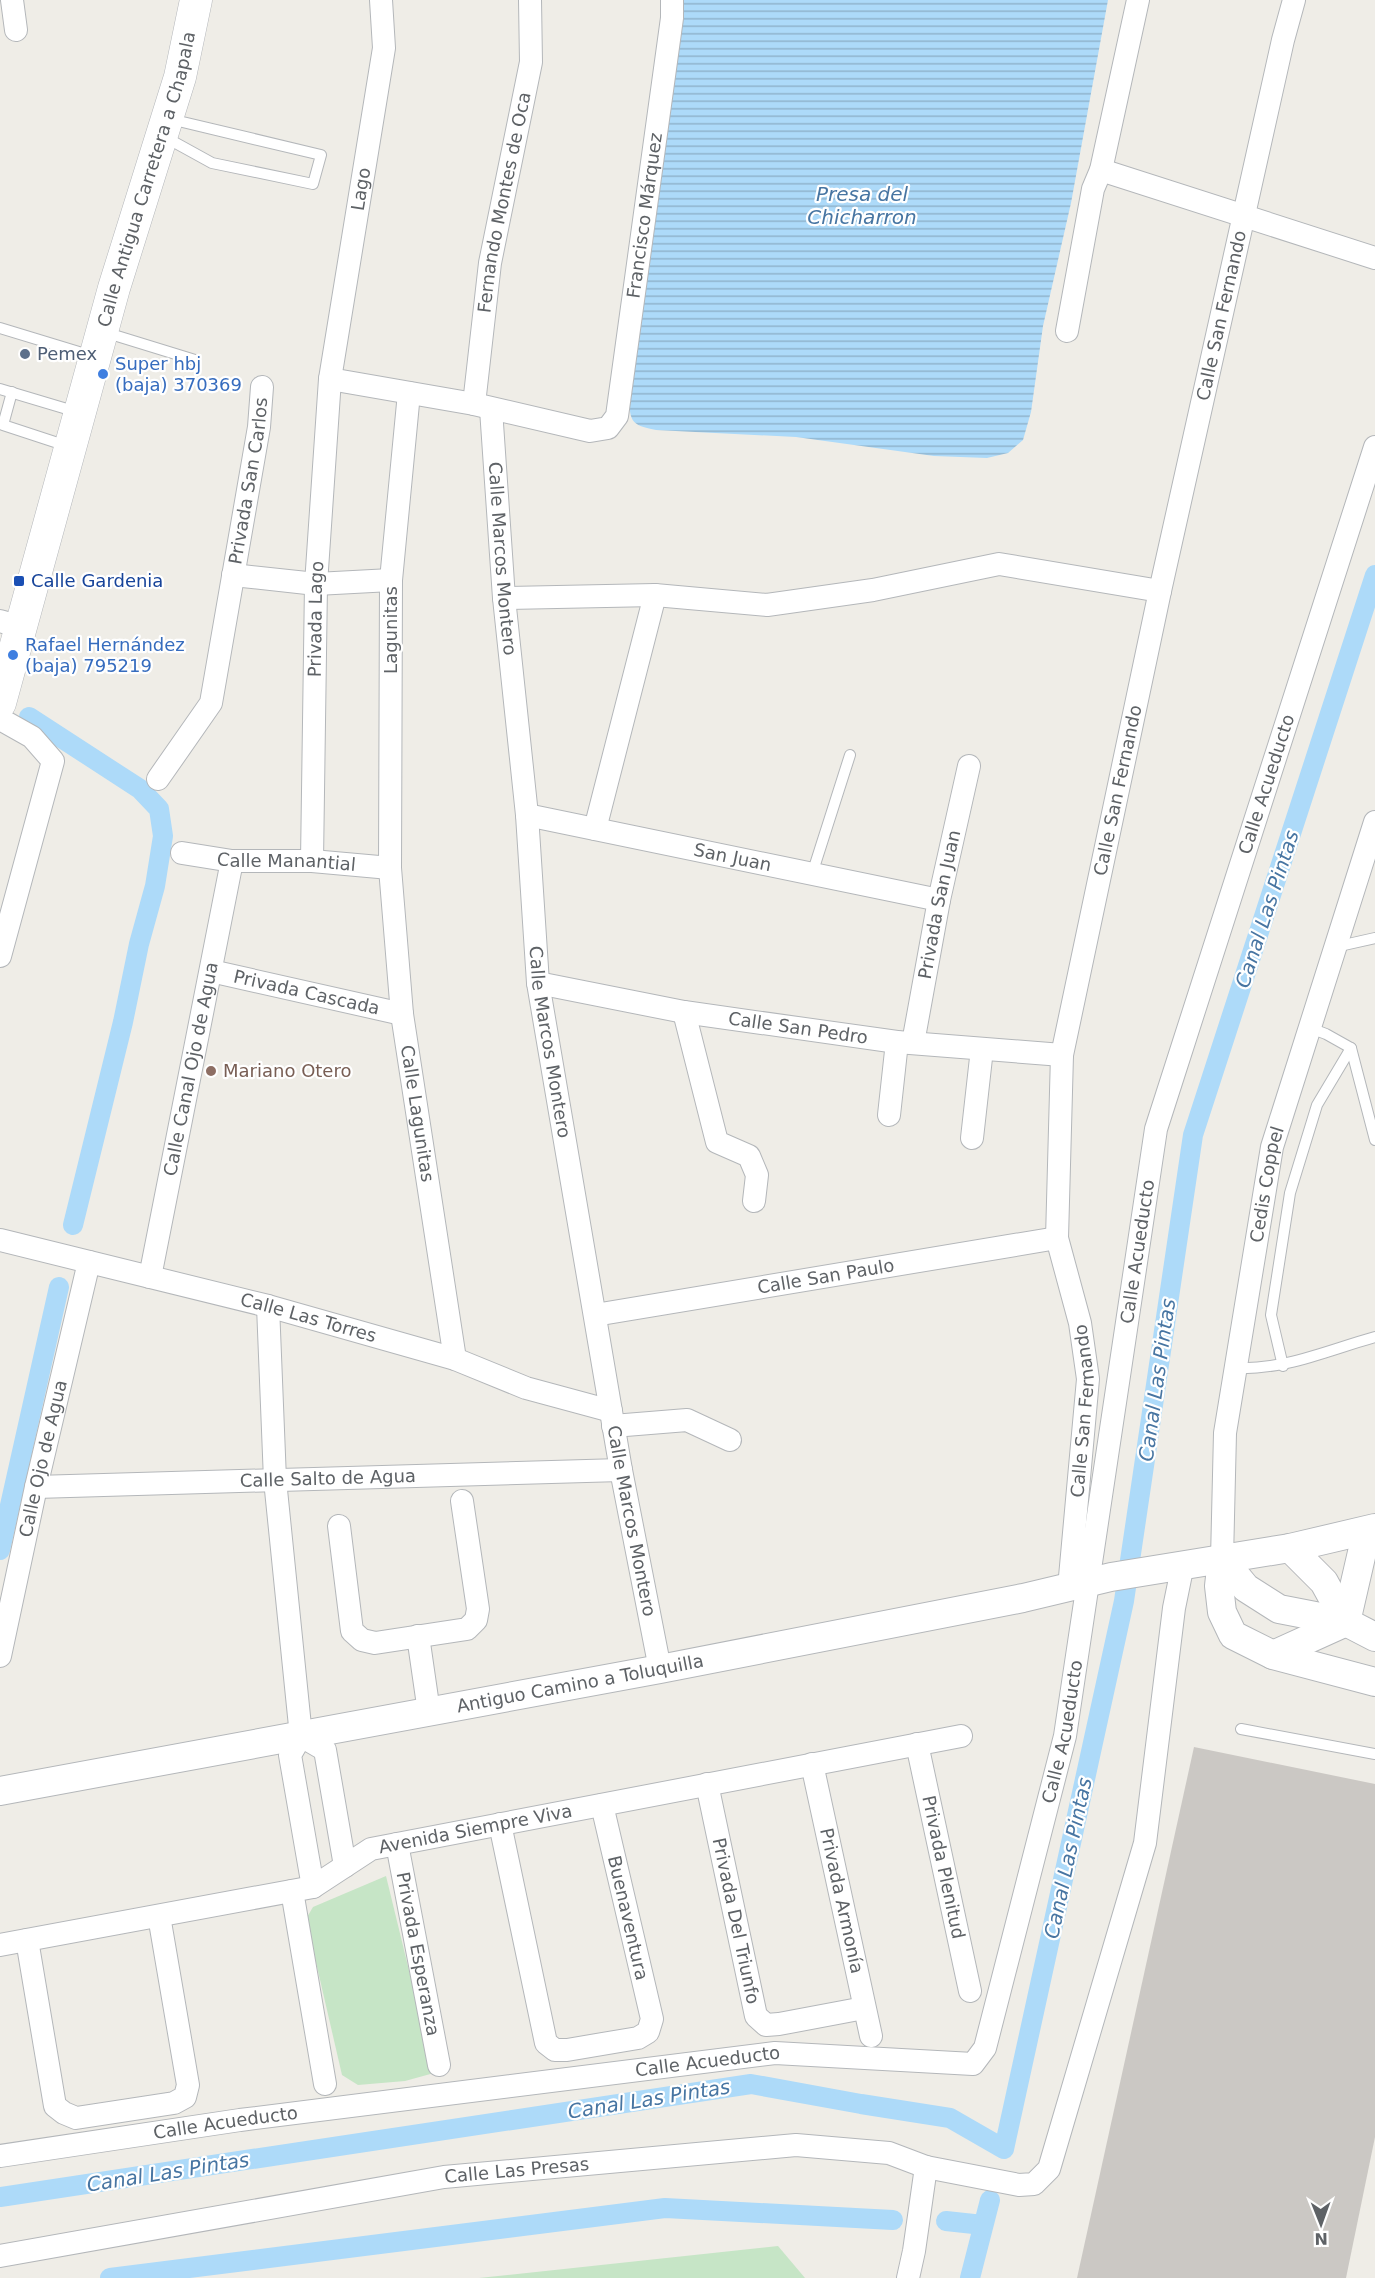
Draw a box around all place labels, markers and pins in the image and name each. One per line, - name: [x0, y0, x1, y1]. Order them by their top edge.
- place label: Pemex: [37, 343, 98, 364]
- marker: Pemex: [18, 347, 32, 361]
- place label: Super hbj (baja) 370369: [115, 353, 242, 395]
- marker: Super hbj (baja) 370369: [96, 367, 110, 381]
- place label: Calle Gardenia: [31, 570, 163, 591]
- marker: Calle Gardenia: [12, 574, 26, 588]
- place label: Rafael Hernández (baja) 795219: [25, 634, 185, 676]
- marker: Rafael Hernández (baja) 795219: [6, 648, 20, 662]
- place label: Mariano Otero: [223, 1060, 351, 1081]
- marker: Mariano Otero: [204, 1064, 218, 1078]

